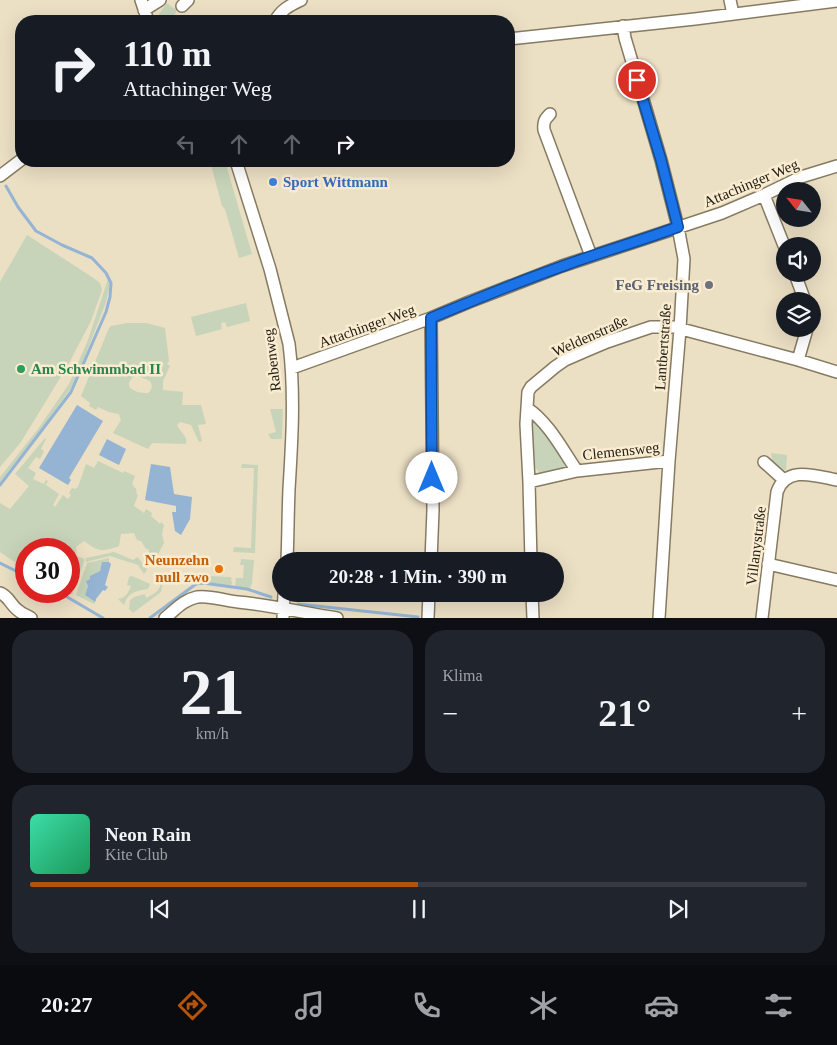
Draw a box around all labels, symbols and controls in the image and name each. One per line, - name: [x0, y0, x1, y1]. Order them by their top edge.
- icon: right: [40, 35, 105, 100]
- text: 110 m: [123, 35, 211, 74]
- pin: [616, 59, 658, 101]
- icon: arrive: [623, 66, 651, 94]
- text: Attachinger Weg: [123, 76, 272, 101]
- icon: left: [172, 130, 200, 158]
- icon: ahead: [225, 130, 253, 158]
- icon: ahead: [278, 130, 306, 158]
- icon: right: [331, 130, 359, 158]
- street label: Attachinger Weg: [701, 156, 801, 210]
- place label: Sport Wittmann: [283, 174, 389, 190]
- marker: Sport Wittmann: [267, 176, 279, 188]
- north arrow: [776, 182, 821, 228]
- map controls: [776, 182, 821, 337]
- button: sound: [776, 237, 821, 282]
- place label: FeG Freising: [616, 277, 699, 293]
- marker: FeG Freising: [703, 279, 715, 291]
- button: layers: [776, 292, 821, 337]
- street label: Attachinger Weg: [317, 301, 418, 351]
- street label: Lantbertstraße: [652, 303, 674, 391]
- street label: Weldenstraße: [550, 312, 631, 360]
- street label: Rabenweg: [260, 327, 284, 392]
- place label: Am Schwimmbad II: [31, 361, 161, 377]
- marker: Am Schwimmbad II: [15, 363, 27, 375]
- street label: Clemensweg: [582, 439, 661, 463]
- position arrow: [405, 451, 457, 503]
- street label: Villanystraße: [743, 505, 769, 587]
- speed limit sign: 30: [15, 538, 80, 603]
- place label: Neunzehn null zwo: [145, 552, 210, 585]
- marker: Neunzehn null zwo: [213, 563, 225, 575]
- text: 20:28 · 1 Min. · 390 m: [329, 566, 507, 587]
- text: 21: [180, 656, 245, 728]
- text: Klima: [443, 667, 483, 684]
- text: 21°: [598, 692, 651, 734]
- text: −: [443, 698, 458, 729]
- text: +: [791, 698, 807, 729]
- text: km/h: [196, 725, 229, 742]
- text: Neon Rain: [105, 824, 191, 845]
- text: Kite Club: [105, 846, 168, 863]
- icon: previous: [146, 895, 174, 923]
- icon: pause: [405, 895, 433, 923]
- icon: next: [664, 895, 692, 923]
- icon: directions: [175, 988, 210, 1023]
- icon: music: [292, 988, 327, 1023]
- icon: phone: [409, 988, 444, 1023]
- icon: climate: [526, 988, 561, 1023]
- icon: car: [644, 988, 679, 1023]
- icon: filters: [761, 988, 796, 1023]
- text: 20:27: [41, 992, 92, 1017]

